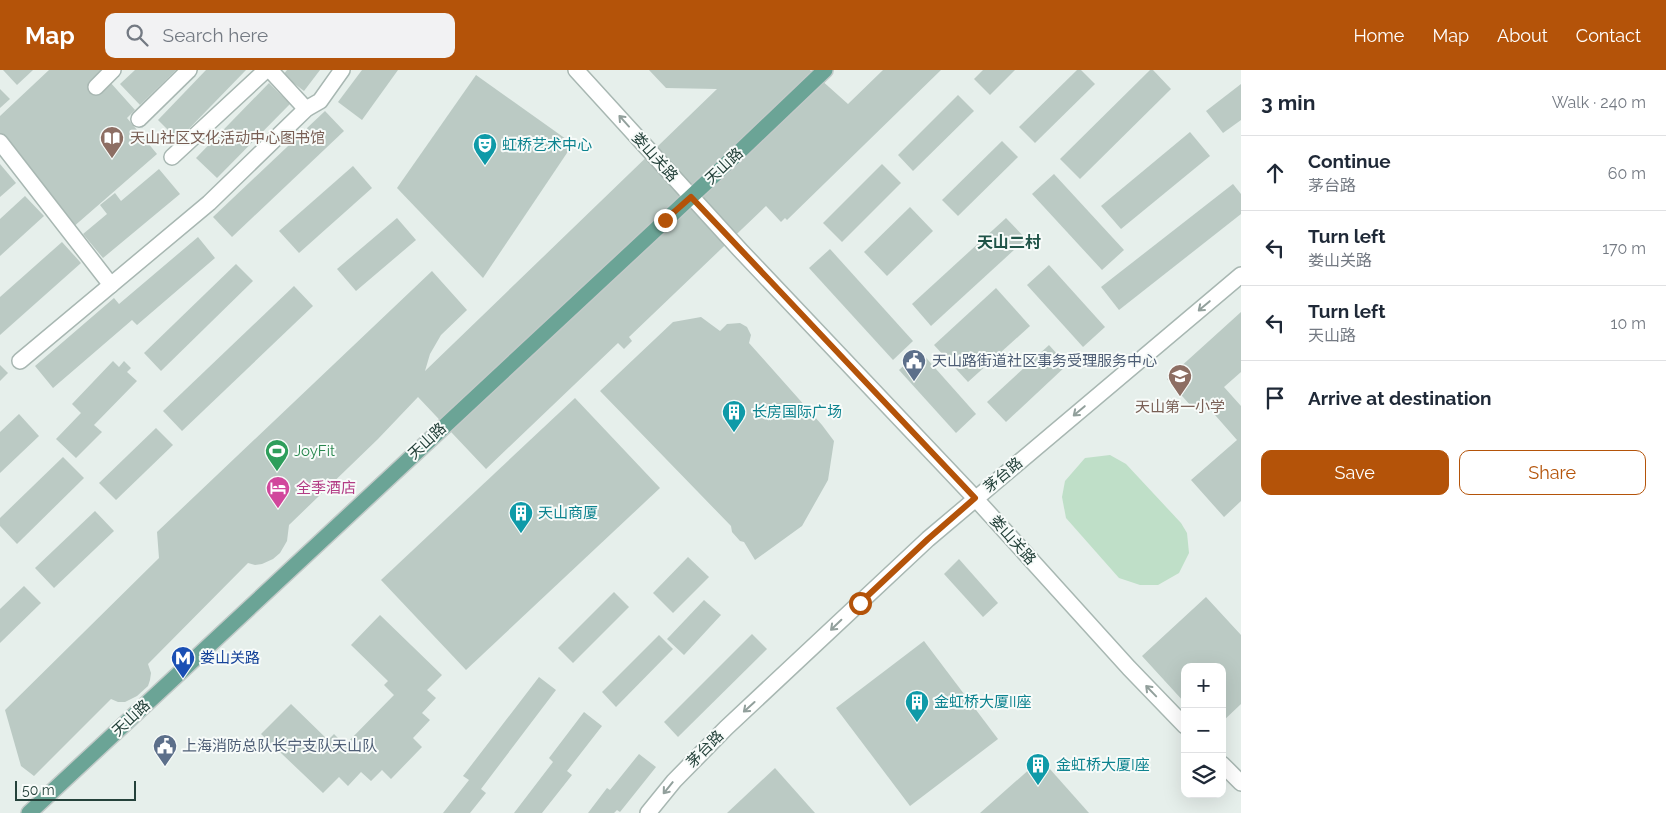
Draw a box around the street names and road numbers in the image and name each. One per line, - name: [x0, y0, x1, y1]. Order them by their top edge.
- street label: 娄山关路: [628, 129, 682, 185]
- street label: 天山路: [701, 144, 747, 188]
- street label: 天山路: [404, 419, 450, 463]
- street label: 茅台路: [980, 454, 1026, 496]
- street label: 娄山关路: [986, 512, 1040, 568]
- street label: 天山路: [108, 696, 154, 740]
- street label: 茅台路: [683, 727, 727, 771]

